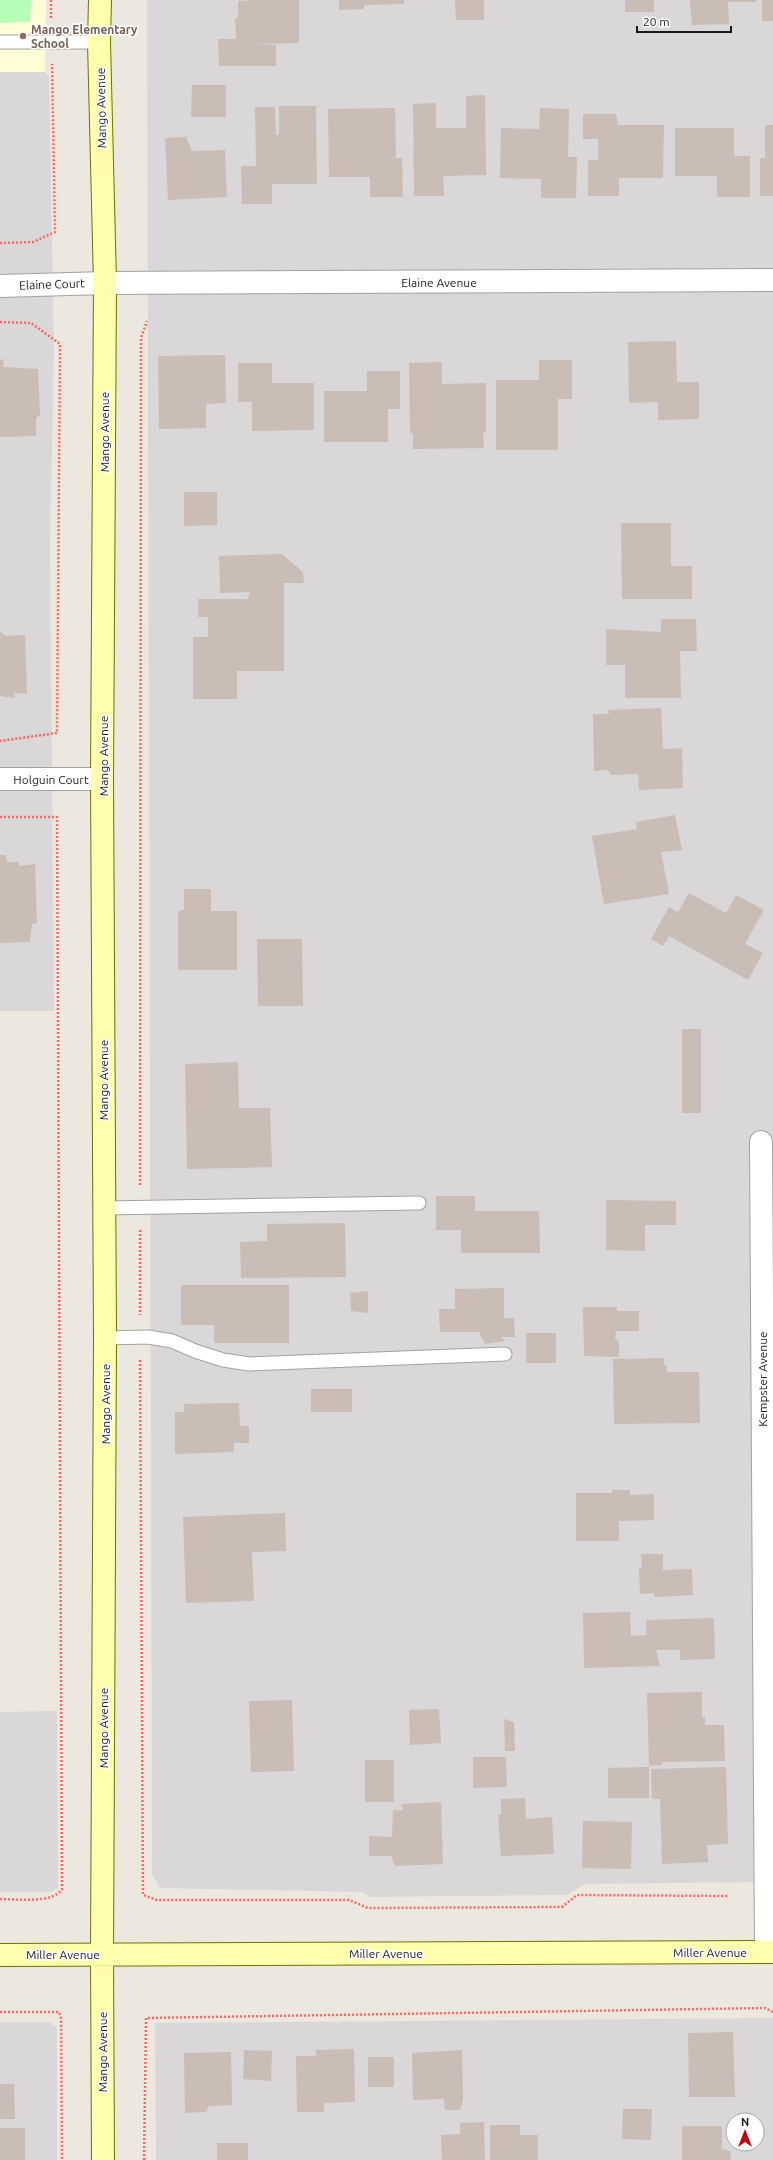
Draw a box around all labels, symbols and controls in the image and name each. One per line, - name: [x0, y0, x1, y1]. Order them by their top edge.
- scale bar: [637, 8, 731, 34]
- text: 20 m: [643, 15, 670, 28]
- place label: Mango Elementary School: [31, 23, 138, 50]
- marker: Mango Elementary School: [18, 31, 28, 41]
- street label: Mango Avenue: [94, 68, 108, 148]
- street label: Elaine Court: [19, 276, 85, 292]
- street label: Elaine Avenue: [401, 276, 477, 289]
- street label: Mango Avenue: [98, 392, 111, 472]
- street label: Mango Avenue: [97, 716, 110, 796]
- street label: Holguin Court: [13, 773, 89, 786]
- street label: Mango Avenue: [97, 1040, 110, 1120]
- street label: Kempster Avenue: [756, 1331, 769, 1427]
- street label: Mango Avenue: [99, 1364, 112, 1444]
- street label: Mango Avenue: [97, 1688, 110, 1768]
- street label: Miller Avenue: [673, 1946, 747, 1959]
- street label: Miller Avenue: [349, 1947, 423, 1960]
- street label: Miller Avenue: [26, 1948, 100, 1961]
- street label: Mango Avenue: [96, 2012, 109, 2092]
- north arrow: [725, 2112, 765, 2152]
- text: N: [741, 2116, 749, 2128]

